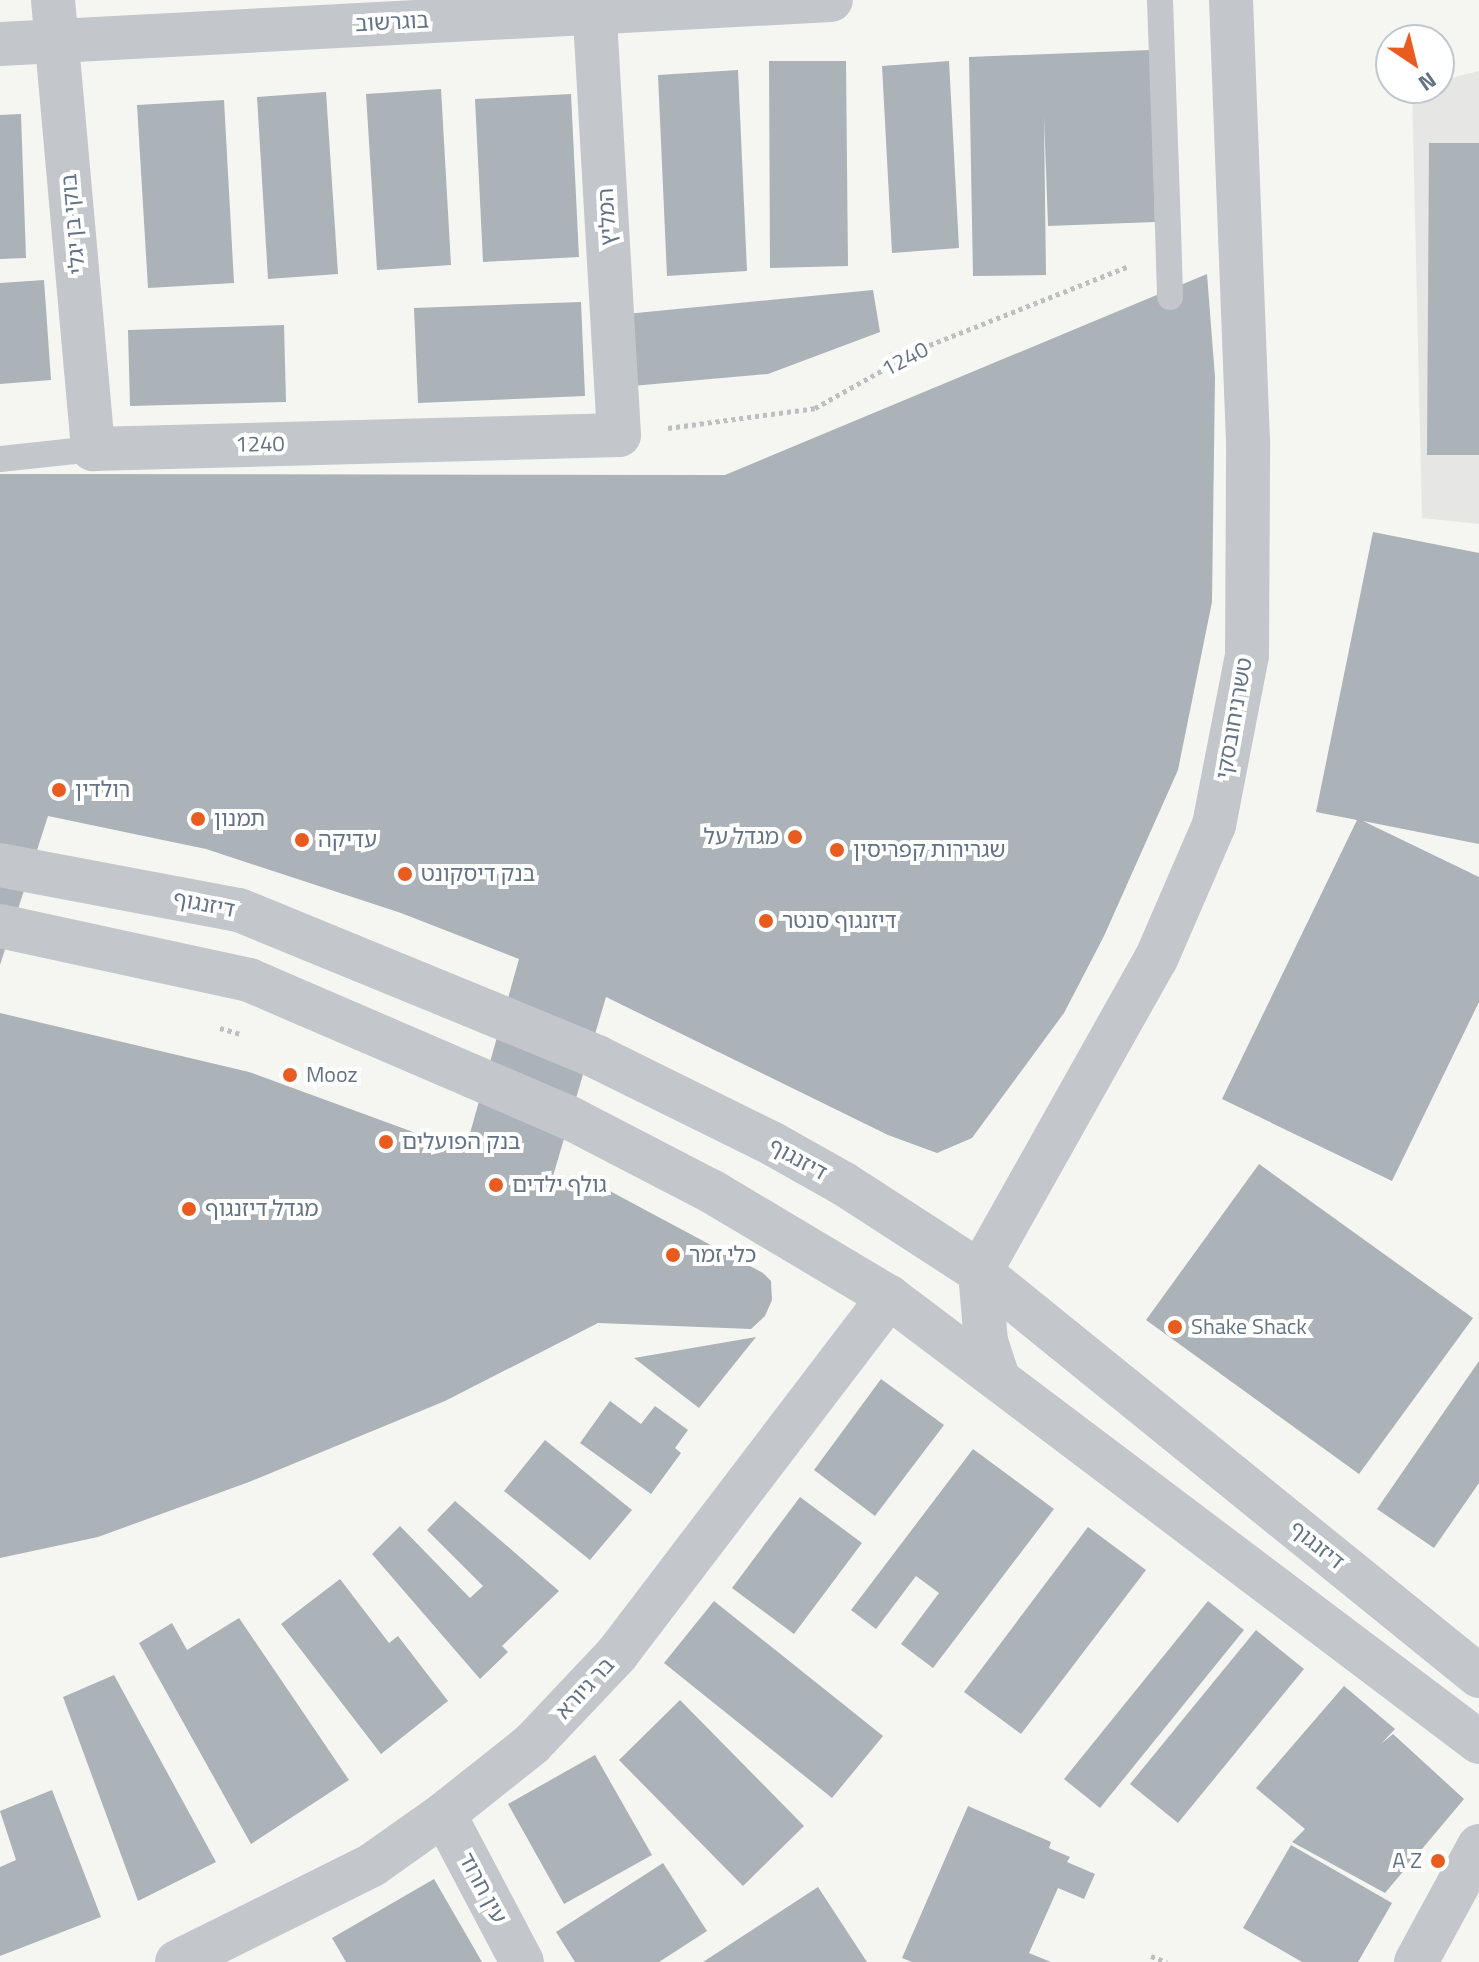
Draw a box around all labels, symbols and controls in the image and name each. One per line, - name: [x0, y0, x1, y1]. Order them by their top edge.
- street label: בוגרשוב: [354, 7, 430, 37]
- north arrow: [1375, 24, 1455, 104]
- text: N: [1412, 64, 1444, 100]
- street label: בוקי בן יגלי: [55, 172, 91, 276]
- street label: המליץ: [592, 187, 622, 247]
- street label: 1240: [877, 336, 933, 382]
- street label: 1240: [235, 430, 285, 458]
- street label: טשרניחובסקי: [1210, 655, 1258, 781]
- place label: רולדין: [75, 777, 130, 803]
- marker: רולדין: [50, 781, 68, 799]
- place label: תמנון: [214, 806, 265, 832]
- marker: תמנון: [189, 810, 207, 828]
- place label: מגדל על: [703, 824, 779, 850]
- place label: עדיקה: [318, 827, 377, 853]
- marker: מגדל על: [786, 828, 804, 846]
- marker: עדיקה: [293, 831, 311, 849]
- place label: שגרירות קפריסין: [853, 837, 1006, 863]
- marker: שגרירות קפריסין: [828, 841, 846, 859]
- place label: בנק דיסקונט: [421, 861, 535, 887]
- marker: בנק דיסקונט: [396, 865, 414, 883]
- street label: דיזנגוף: [171, 885, 237, 923]
- place label: דיזנגוף סנטר: [782, 908, 897, 934]
- marker: דיזנגוף סנטר: [757, 912, 775, 930]
- place label: Mooz: [306, 1062, 358, 1088]
- marker: Mooz: [281, 1066, 299, 1084]
- place label: בנק הפועלים: [402, 1129, 521, 1155]
- street label: דיזנגוף: [764, 1132, 832, 1186]
- marker: בנק הפועלים: [377, 1133, 395, 1151]
- place label: גולף ילדים: [512, 1172, 607, 1198]
- marker: גולף ילדים: [487, 1176, 505, 1194]
- place label: מגדל דיזנגוף: [205, 1196, 318, 1222]
- marker: מגדל דיזנגוף: [180, 1200, 198, 1218]
- place label: כלי זמר: [689, 1242, 756, 1268]
- marker: כלי זמר: [664, 1246, 682, 1264]
- place label: Shake Shack: [1191, 1314, 1307, 1340]
- marker: Shake Shack: [1166, 1318, 1184, 1336]
- street label: דיזנגוף: [1284, 1515, 1350, 1575]
- street label: בר גיורא: [550, 1652, 620, 1724]
- street label: עין חרוד: [453, 1848, 513, 1928]
- place label: A Z: [1392, 1848, 1422, 1874]
- marker: A Z: [1429, 1852, 1447, 1870]

